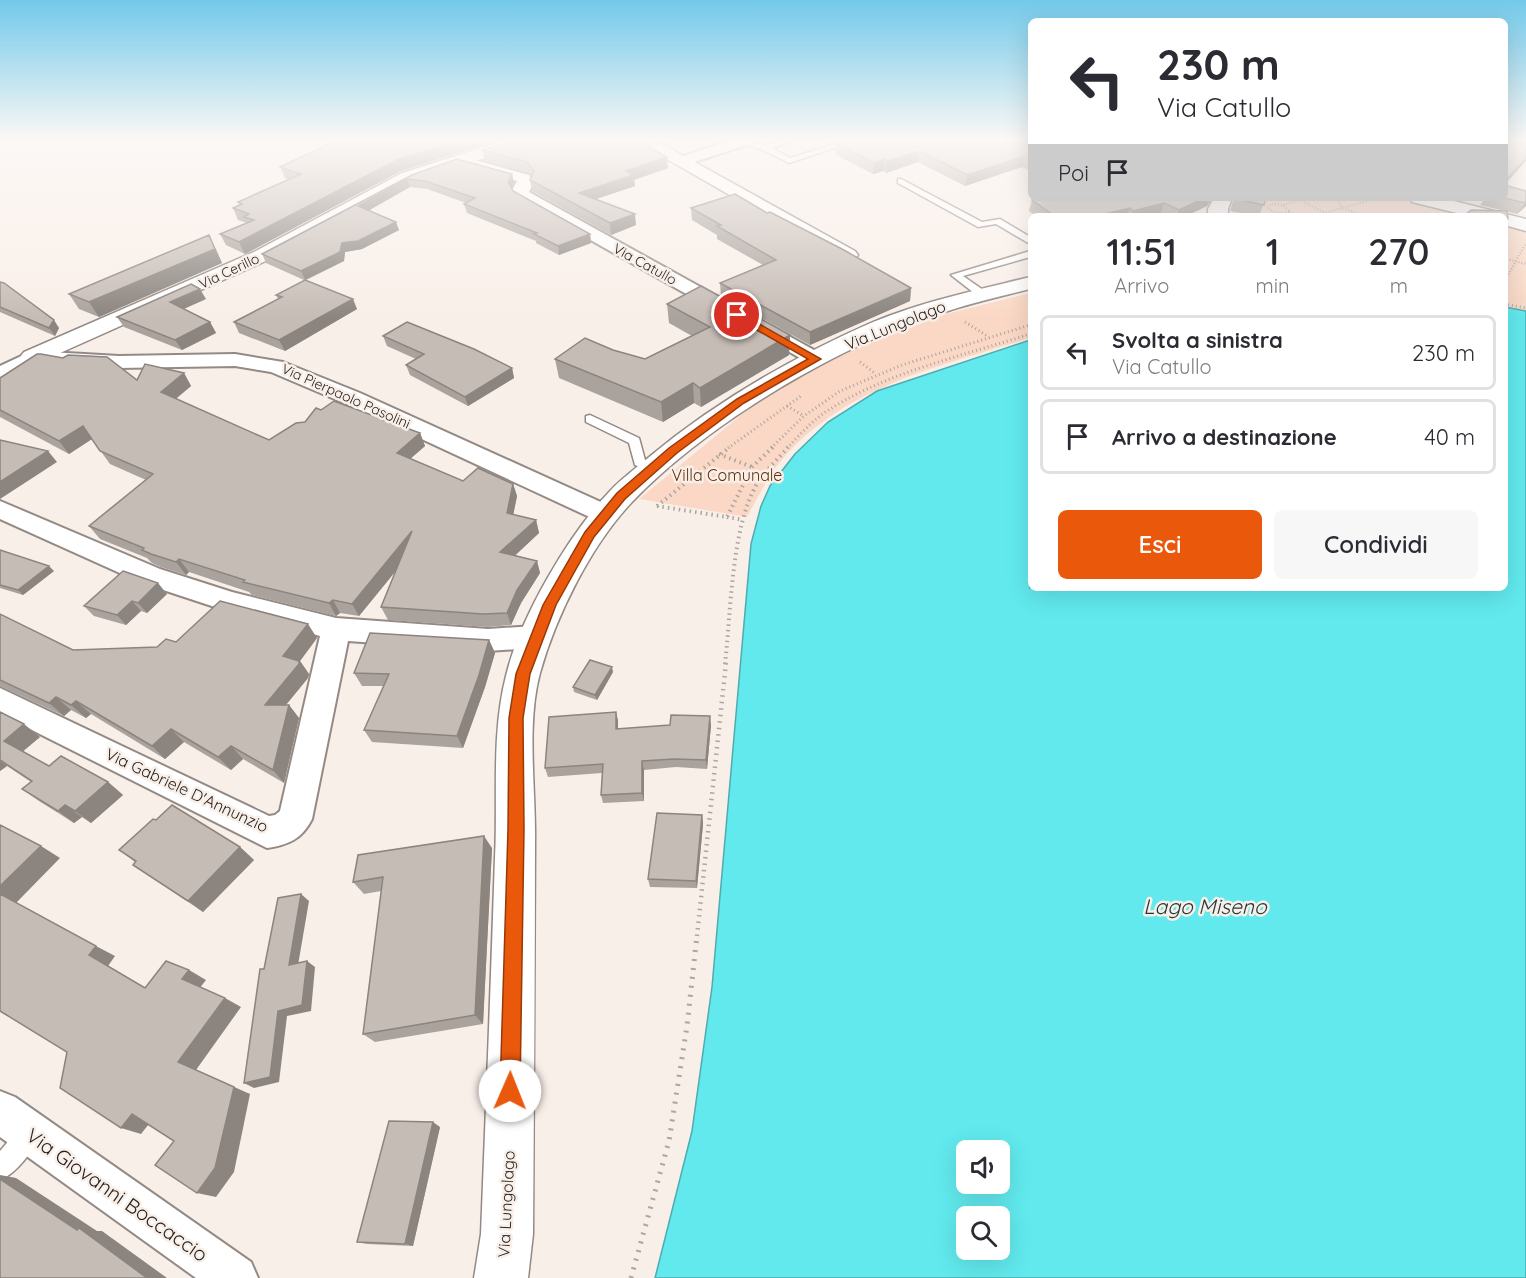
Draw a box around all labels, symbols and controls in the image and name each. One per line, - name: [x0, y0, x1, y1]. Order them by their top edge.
- text: 230 m: [1157, 38, 1280, 91]
- icon: left: [1058, 42, 1136, 120]
- text: Via Catullo: [1157, 90, 1291, 124]
- icon: arrive: [1101, 156, 1134, 189]
- text: Poi: [1058, 159, 1089, 187]
- text: 11:51: [1107, 229, 1177, 274]
- text: 1: [1266, 229, 1280, 274]
- text: 270: [1368, 229, 1429, 274]
- street label: Via Catullo: [610, 239, 680, 289]
- street label: Via Cerillo: [196, 249, 262, 293]
- text: Arrivo: [1114, 273, 1169, 298]
- text: min: [1256, 273, 1290, 298]
- text: m: [1390, 273, 1408, 298]
- pin: [711, 289, 762, 340]
- street label: Via Lungolago: [842, 296, 948, 354]
- icon: arrive: [720, 298, 753, 331]
- text: Svolta a sinistra: [1112, 326, 1283, 354]
- icon: left: [1061, 336, 1094, 369]
- text: 230 m: [1412, 339, 1475, 367]
- text: Via Catullo: [1112, 354, 1212, 379]
- street label: Via Pierpaolo Pasolini: [279, 359, 413, 433]
- icon: arrive: [1061, 420, 1094, 453]
- text: Arrivo a destinazione: [1112, 423, 1337, 451]
- text: 40 m: [1424, 423, 1475, 451]
- park label: Villa Comunale: [672, 465, 782, 485]
- button: Esci: [1058, 510, 1262, 579]
- button: Condividi: [1274, 510, 1478, 579]
- street label: Via Gabriele D'Annunzio: [103, 744, 271, 836]
- water label: Lago Miseno: [1143, 893, 1268, 919]
- position arrow: [478, 1059, 542, 1123]
- street label: Via Giovanni Boccaccio: [22, 1122, 213, 1267]
- map controls: [956, 1140, 1010, 1260]
- button: sound: [956, 1140, 1010, 1194]
- street label: Via Lungolago: [493, 1150, 519, 1258]
- button: search: [956, 1206, 1010, 1260]

